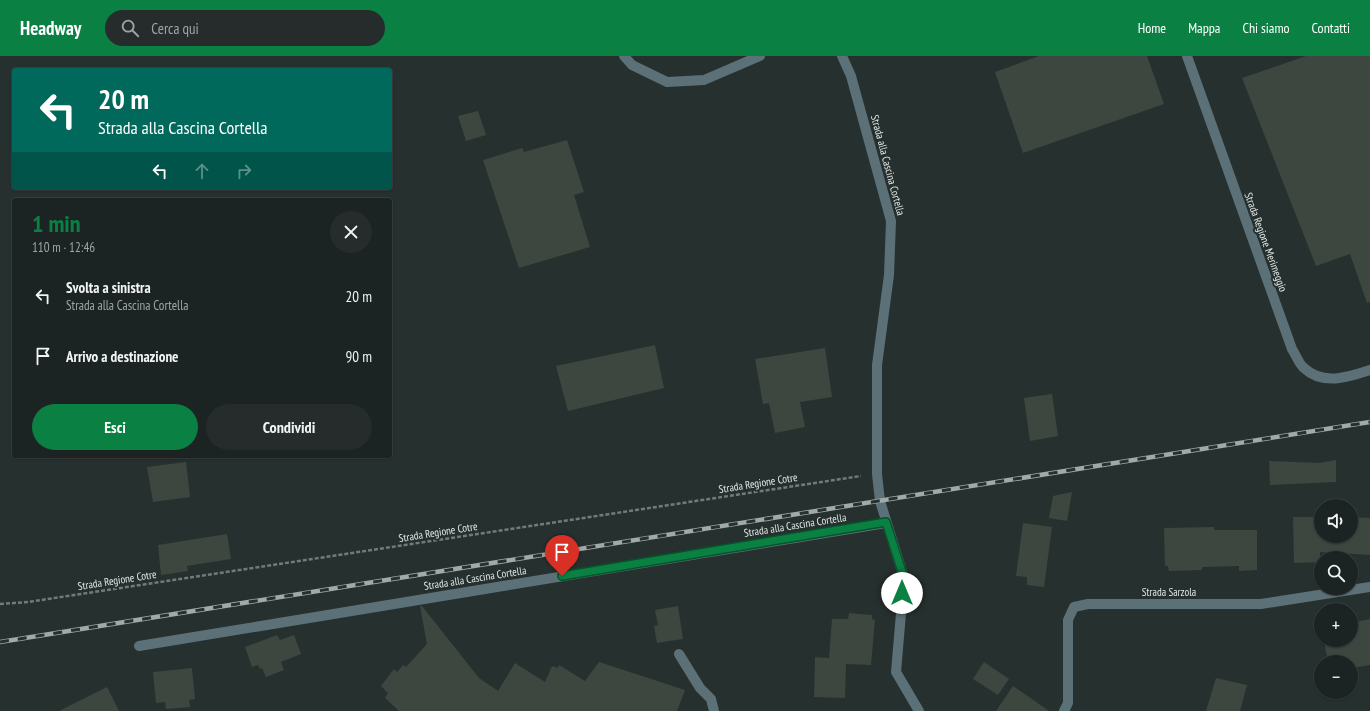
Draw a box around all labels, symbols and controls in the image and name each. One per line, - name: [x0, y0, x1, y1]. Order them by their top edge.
- search box: [105, 10, 385, 46]
- text: Headway: [20, 16, 81, 40]
- icon: search: [119, 17, 141, 39]
- text: Cerca qui: [151, 19, 199, 38]
- text: Home: [1138, 19, 1166, 37]
- text: Mappa: [1188, 19, 1220, 37]
- text: Chi siamo: [1242, 19, 1290, 37]
- text: Contatti: [1312, 19, 1350, 37]
- text: 20 m: [98, 80, 149, 117]
- icon: left: [32, 84, 84, 136]
- street label: Strada alla Cascina Cortella: [868, 113, 908, 217]
- text: Strada alla Cascina Cortella: [98, 116, 267, 139]
- icon: left: [149, 160, 171, 182]
- icon: ahead: [191, 160, 213, 182]
- icon: right: [233, 160, 255, 182]
- street label: Strada Regione Merimeggio: [1242, 190, 1291, 294]
- text: 1 min: [32, 208, 80, 239]
- button: close: [330, 211, 372, 253]
- text: 110 m · 12:46: [32, 239, 95, 256]
- text: Svolta a sinistra: [66, 278, 151, 297]
- icon: left: [32, 285, 54, 307]
- text: 20 m: [346, 287, 372, 306]
- text: Strada alla Cascina Cortella: [66, 297, 188, 314]
- icon: arrive: [32, 345, 54, 367]
- text: Arrivo a destinazione: [66, 347, 179, 366]
- text: 90 m: [346, 347, 372, 366]
- button: Esci: [32, 404, 198, 450]
- button: Condividi: [206, 404, 372, 450]
- street label: Strada Regione Cotre: [718, 470, 799, 496]
- map controls: [1314, 499, 1358, 699]
- button: sound: [1314, 499, 1358, 543]
- street label: Strada alla Cascina Cortella: [743, 510, 847, 540]
- street label: Strada Regione Cotre: [398, 519, 479, 545]
- pin: [545, 535, 579, 576]
- icon: arrive: [551, 541, 573, 563]
- button: search: [1314, 551, 1358, 595]
- street label: Strada alla Cascina Cortella: [423, 563, 527, 593]
- street label: Strada Regione Cotre: [77, 567, 158, 593]
- position arrow: [881, 572, 923, 614]
- street label: Strada Sarzola: [1142, 585, 1196, 599]
- button: +: [1314, 603, 1358, 647]
- button: −: [1314, 655, 1358, 699]

